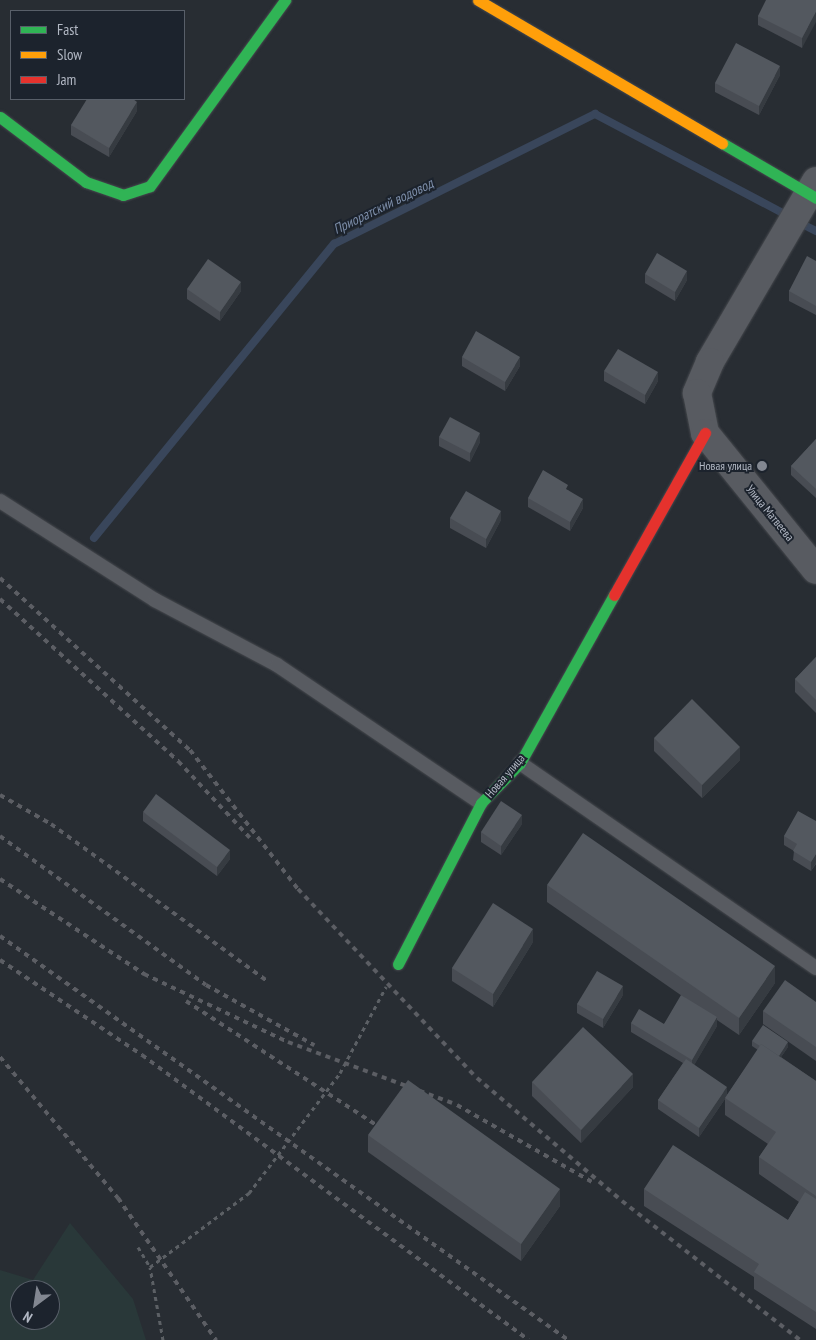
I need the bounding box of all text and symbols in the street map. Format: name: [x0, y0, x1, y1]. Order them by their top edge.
legend: [10, 10, 185, 100]
text: Fast: [57, 20, 78, 39]
text: Slow: [57, 45, 82, 64]
text: Jam: [57, 70, 76, 89]
water label: Приоратский водовод: [330, 175, 436, 237]
place label: Новая улица: [699, 459, 752, 473]
marker: Новая улица: [756, 460, 768, 472]
street label: Улица Матвеева: [743, 482, 797, 544]
street label: Новая улица: [482, 751, 528, 801]
north arrow: [10, 1280, 60, 1330]
text: N: [20, 1307, 36, 1327]

